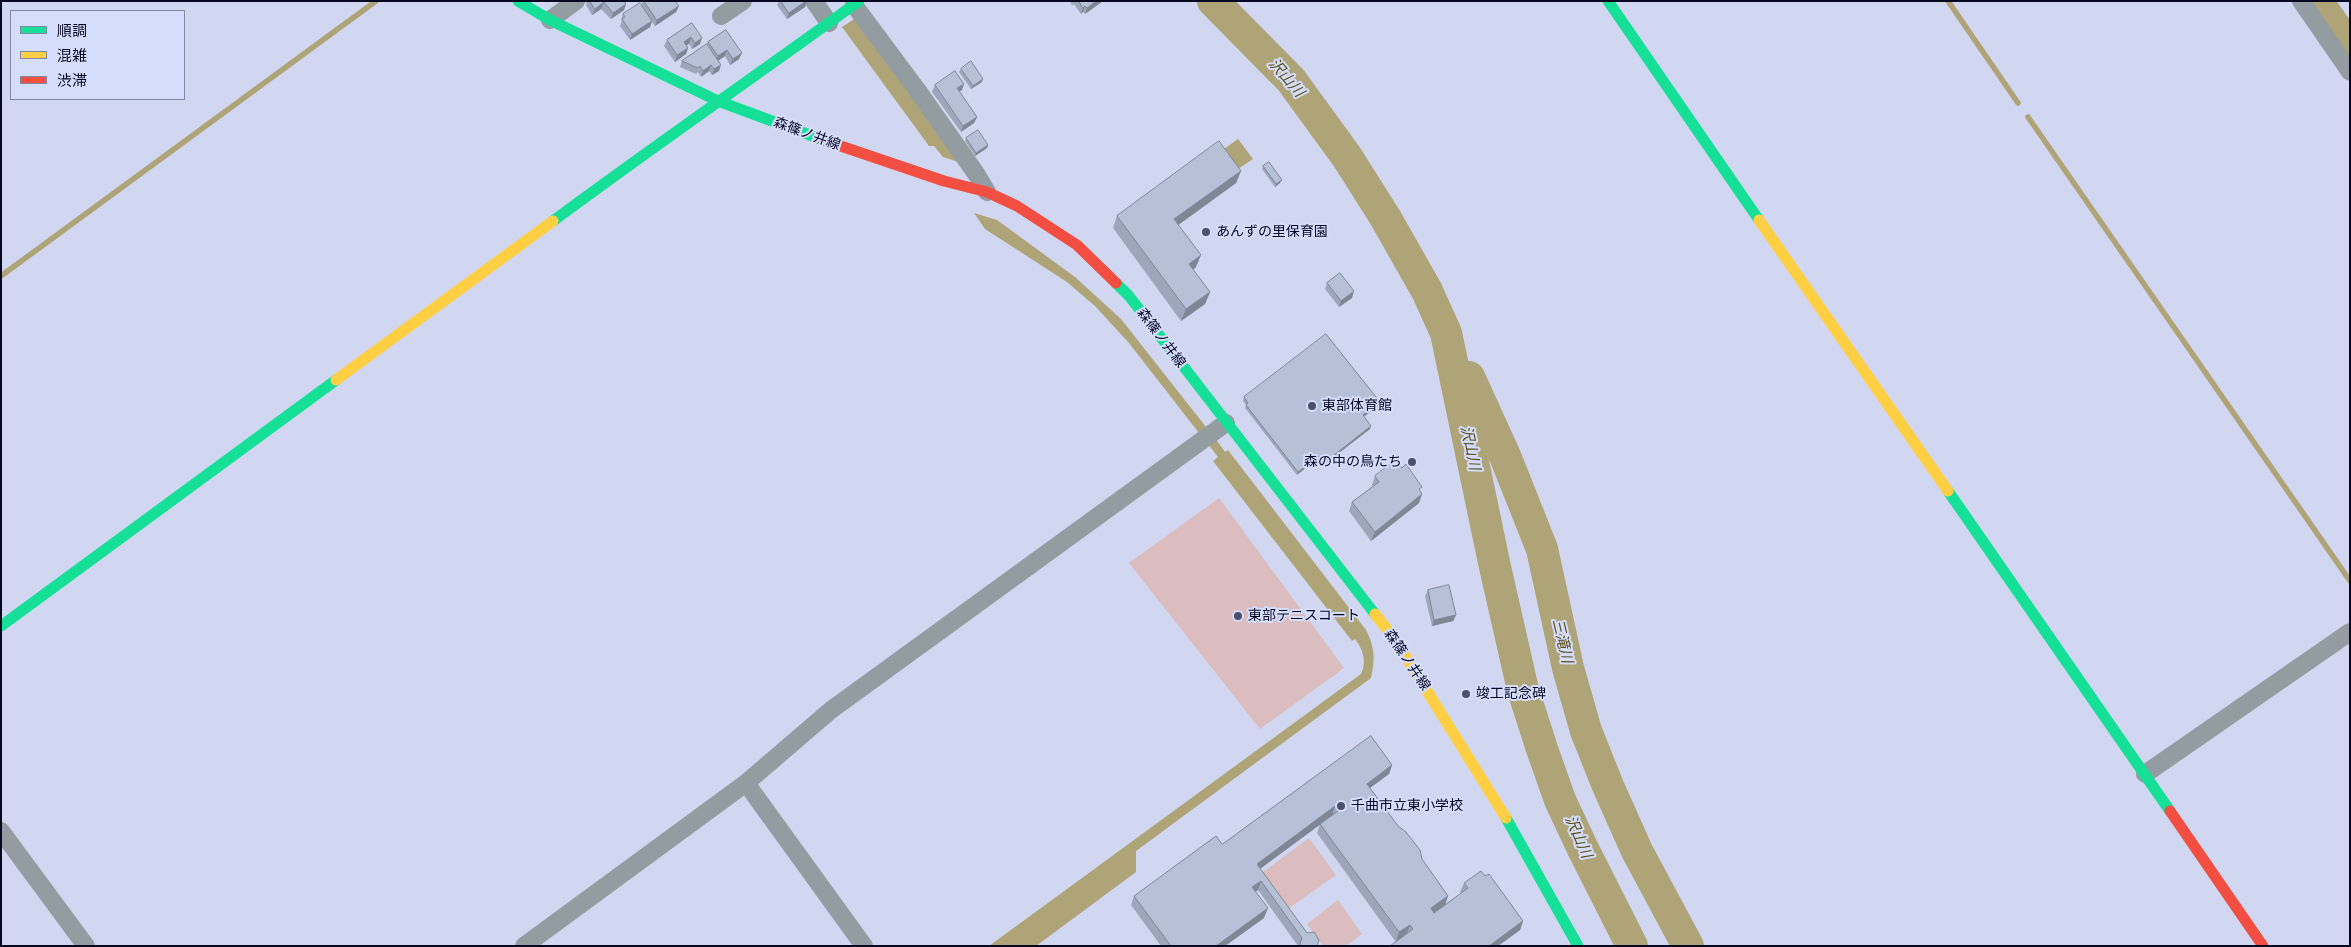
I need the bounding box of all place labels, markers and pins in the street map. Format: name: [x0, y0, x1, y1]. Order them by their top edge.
place label: あんずの里保育園: [1216, 224, 1328, 240]
marker: あんずの里保育園: [1200, 226, 1212, 238]
place label: 東部体育館: [1322, 398, 1392, 414]
marker: 東部体育館: [1306, 400, 1318, 412]
place label: 森の中の鳥たち: [1304, 454, 1402, 470]
marker: 森の中の鳥たち: [1406, 456, 1418, 468]
place label: 東部テニスコート: [1248, 608, 1360, 624]
marker: 東部テニスコート: [1232, 610, 1244, 622]
place label: 竣工記念碑: [1476, 686, 1546, 702]
marker: 竣工記念碑: [1460, 688, 1472, 700]
place label: 千曲市立東小学校: [1351, 798, 1463, 814]
marker: 千曲市立東小学校: [1335, 800, 1347, 812]

